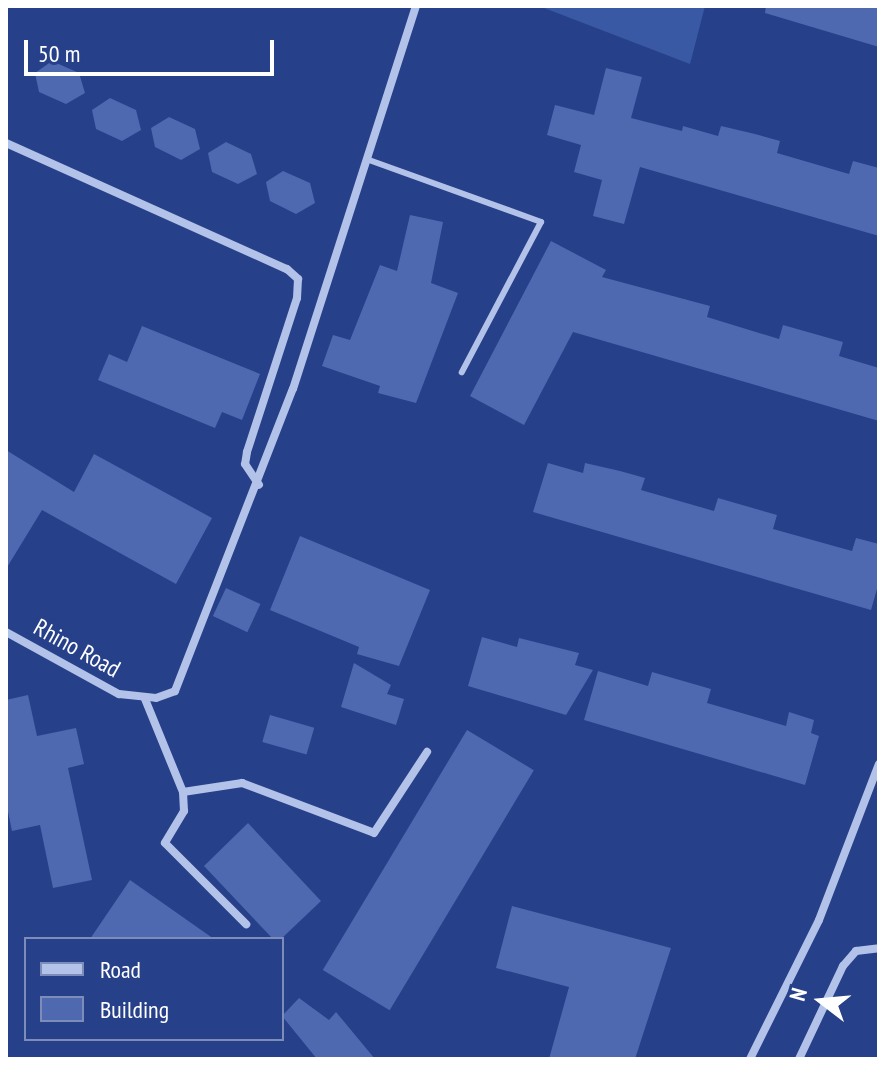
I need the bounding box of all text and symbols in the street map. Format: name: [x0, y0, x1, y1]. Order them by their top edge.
scale bar: [28, 24, 278, 74]
text: 50 m: [38, 38, 80, 69]
street label: Rhino Road: [29, 613, 125, 683]
legend: [24, 937, 284, 1041]
text: Road: [100, 954, 141, 985]
north arrow: [781, 961, 861, 1041]
text: N: [783, 985, 813, 1004]
text: Building: [100, 994, 169, 1025]

